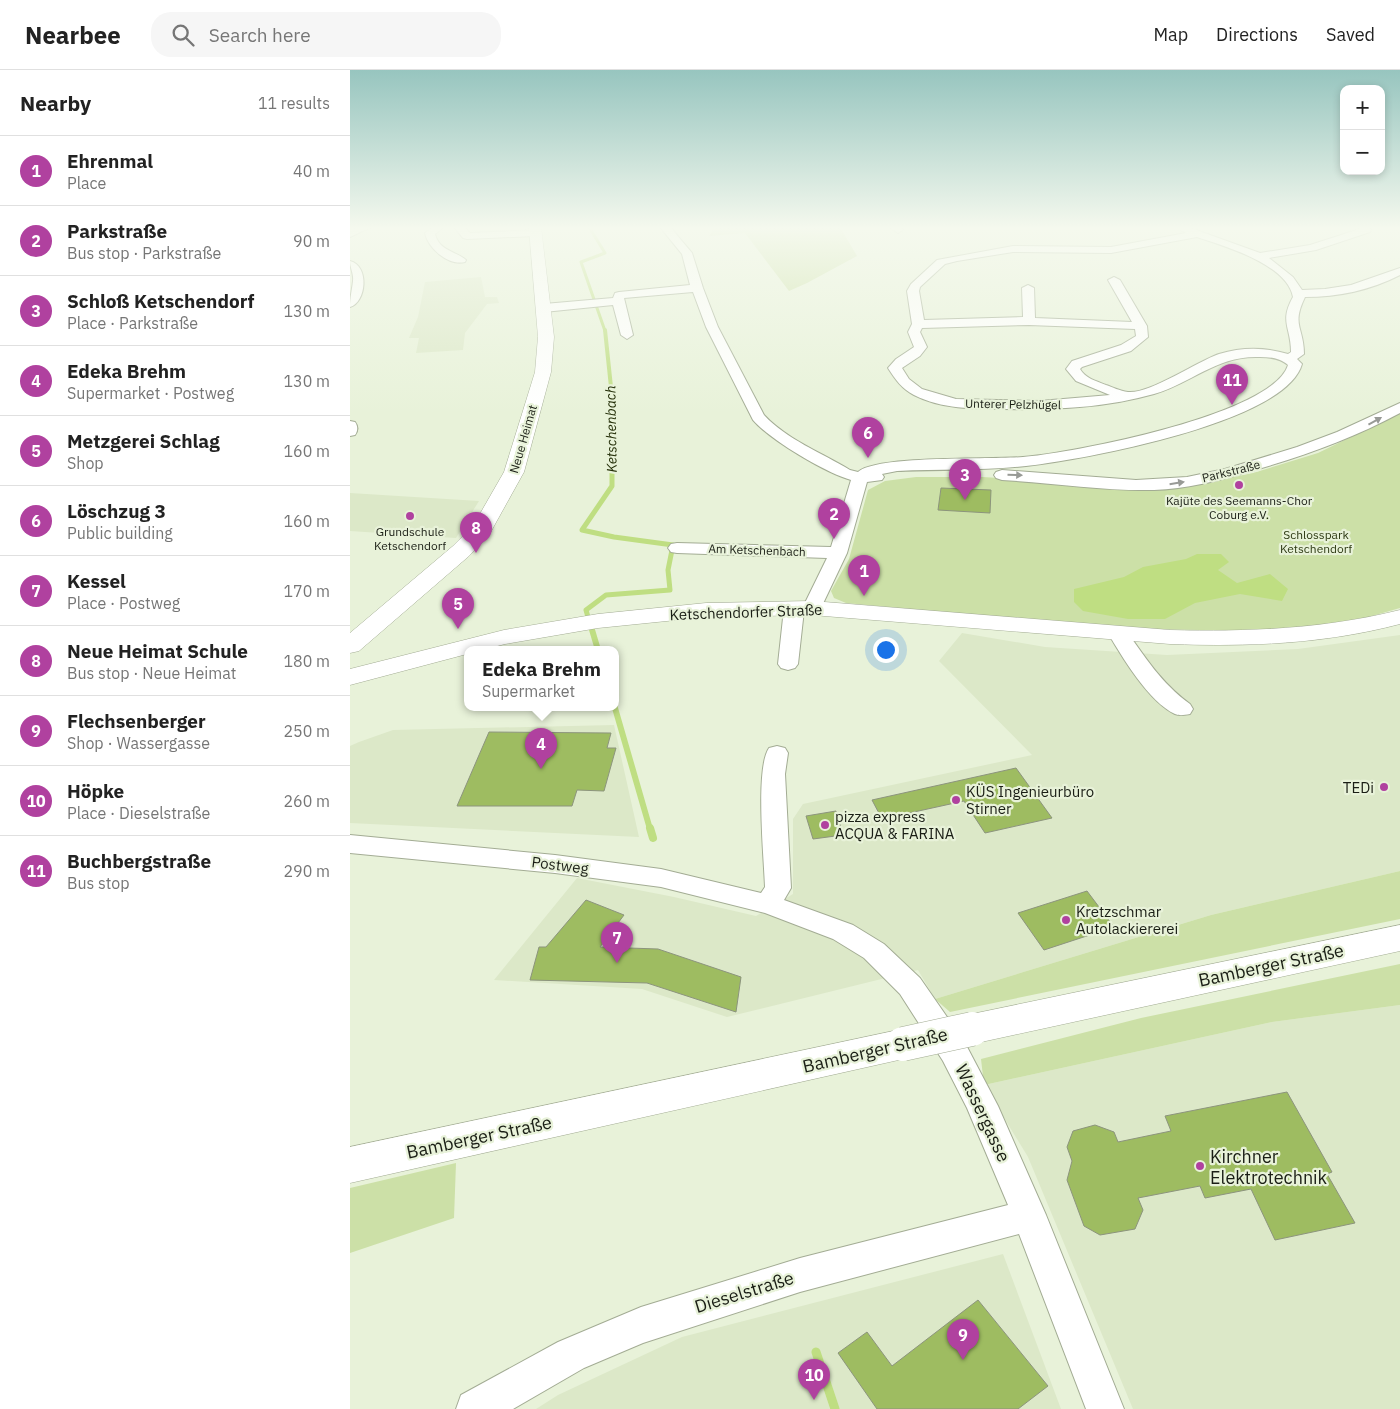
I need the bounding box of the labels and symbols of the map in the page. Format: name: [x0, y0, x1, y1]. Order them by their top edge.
pin: 11: [1216, 364, 1248, 405]
water label: Ketschenbach: [601, 385, 621, 473]
street label: Unterer Pelzhügel: [965, 396, 1061, 412]
street label: Neue Heimat: [506, 403, 540, 475]
pin: 6: [852, 417, 884, 458]
one-way arrow: [1368, 417, 1383, 425]
street label: Parkstraße: [1200, 456, 1262, 485]
pin: 3: [949, 459, 981, 500]
one-way arrow: [1007, 472, 1023, 480]
one-way arrow: [1169, 478, 1185, 486]
marker: Kajüte des Seemanns-Chor Coburg e.V.: [1233, 479, 1245, 491]
place label: Kajüte des Seemanns-Chor Coburg e.V.: [1166, 493, 1313, 522]
pin: 2: [818, 498, 850, 539]
marker: Grundschule Ketschendorf: [404, 510, 416, 522]
pin: 8: [460, 512, 492, 553]
place label: Grundschule Ketschendorf: [374, 524, 446, 553]
park label: Schlosspark Ketschendorf: [1280, 527, 1352, 556]
street label: Am Ketschenbach: [708, 541, 806, 559]
pin: 1: [848, 555, 880, 596]
pin: 5: [442, 588, 474, 629]
street label: Ketschendorfer Straße: [669, 600, 823, 624]
your location: [873, 637, 899, 663]
pin: 4: [525, 728, 557, 769]
place label: TEDi: [1343, 778, 1374, 797]
marker: TEDi: [1378, 781, 1390, 793]
place label: KÜS Ingenieurbüro Stirner: [966, 782, 1094, 818]
marker: KÜS Ingenieurbüro Stirner: [950, 794, 962, 806]
place label: pizza express ACQUA & FARINA: [835, 807, 955, 843]
marker: pizza express ACQUA & FARINA: [819, 819, 831, 831]
street label: Postweg: [530, 852, 590, 878]
place label: Kretzschmar Autolackiererei: [1076, 902, 1178, 938]
marker: Kretzschmar Autolackiererei: [1060, 914, 1072, 926]
pin: 7: [601, 922, 633, 963]
street label: Bamberger Straße: [1196, 938, 1346, 992]
street label: Bamberger Straße: [800, 1022, 950, 1078]
street label: Wassergasse: [950, 1060, 1016, 1166]
street label: Bamberger Straße: [404, 1110, 554, 1164]
place label: Kirchner Elektrotechnik: [1210, 1145, 1328, 1189]
marker: Kirchner Elektrotechnik: [1194, 1160, 1206, 1172]
street label: Dieselstraße: [692, 1266, 796, 1318]
pin: 9: [947, 1319, 979, 1360]
pin: 10: [798, 1359, 830, 1400]

